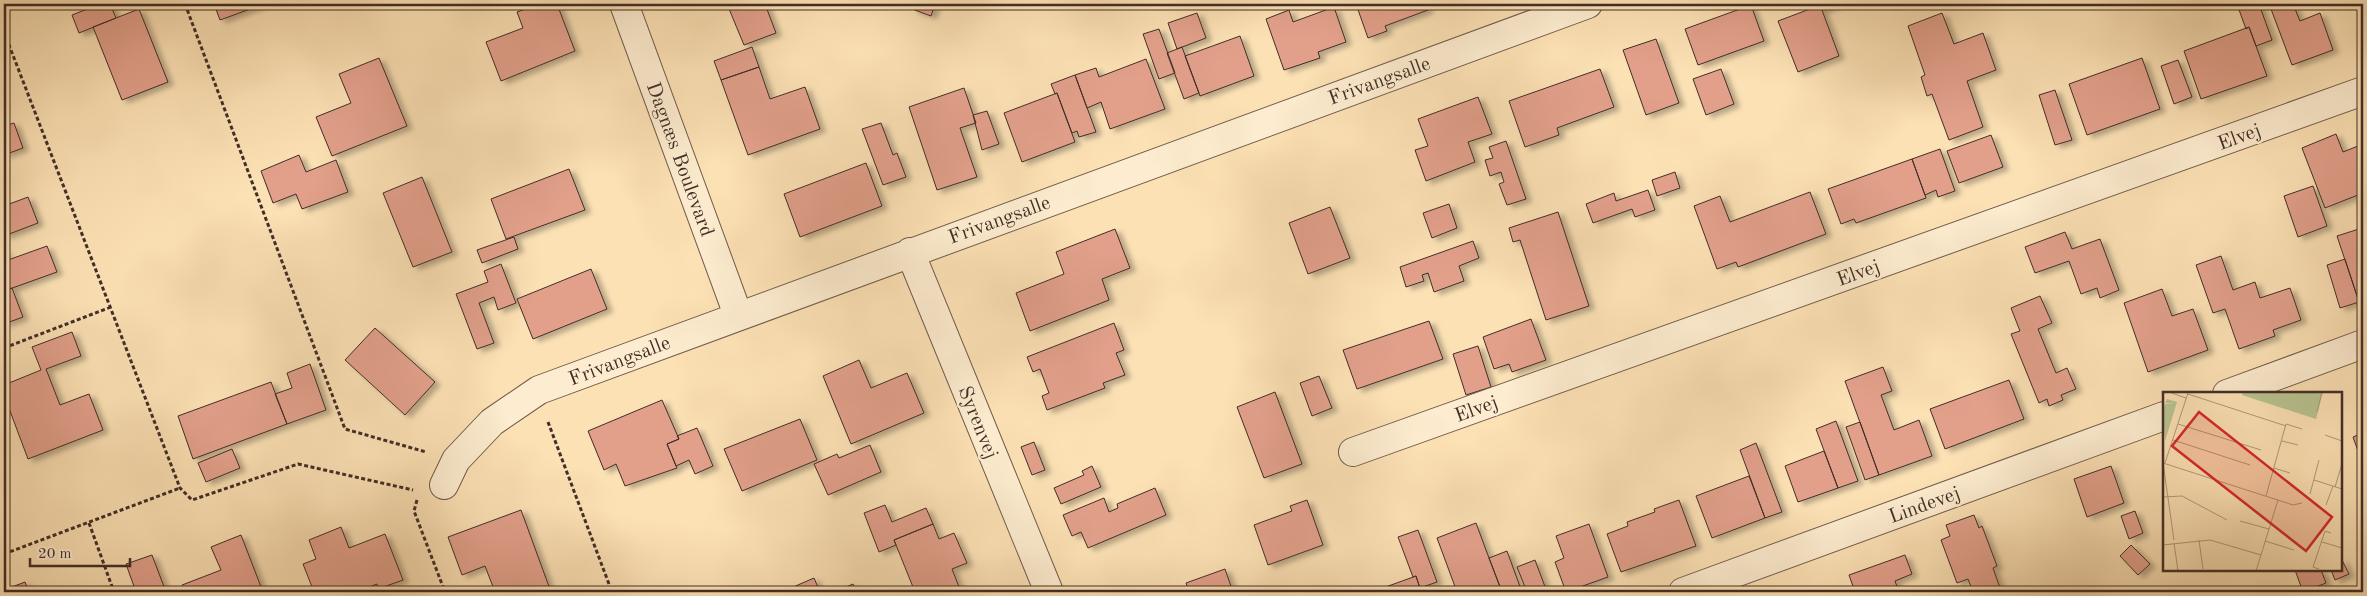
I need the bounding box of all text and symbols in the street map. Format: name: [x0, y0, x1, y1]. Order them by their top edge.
street label: Frivangsalle: [1326, 54, 1433, 110]
street label: Dagnæs Boulevard: [642, 80, 716, 240]
street label: Elvej: [2215, 121, 2264, 155]
street label: Frivangsalle: [946, 193, 1053, 249]
street label: Elvej: [1834, 257, 1883, 291]
street label: Frivangsalle: [566, 333, 673, 390]
street label: Syrenvej: [954, 384, 1001, 462]
inset map: [2163, 392, 2342, 571]
street label: Elvej: [1452, 393, 1501, 427]
street label: Lindevej: [1886, 484, 1963, 528]
scale bar: [30, 536, 130, 568]
text: 20 m: [38, 547, 72, 562]

